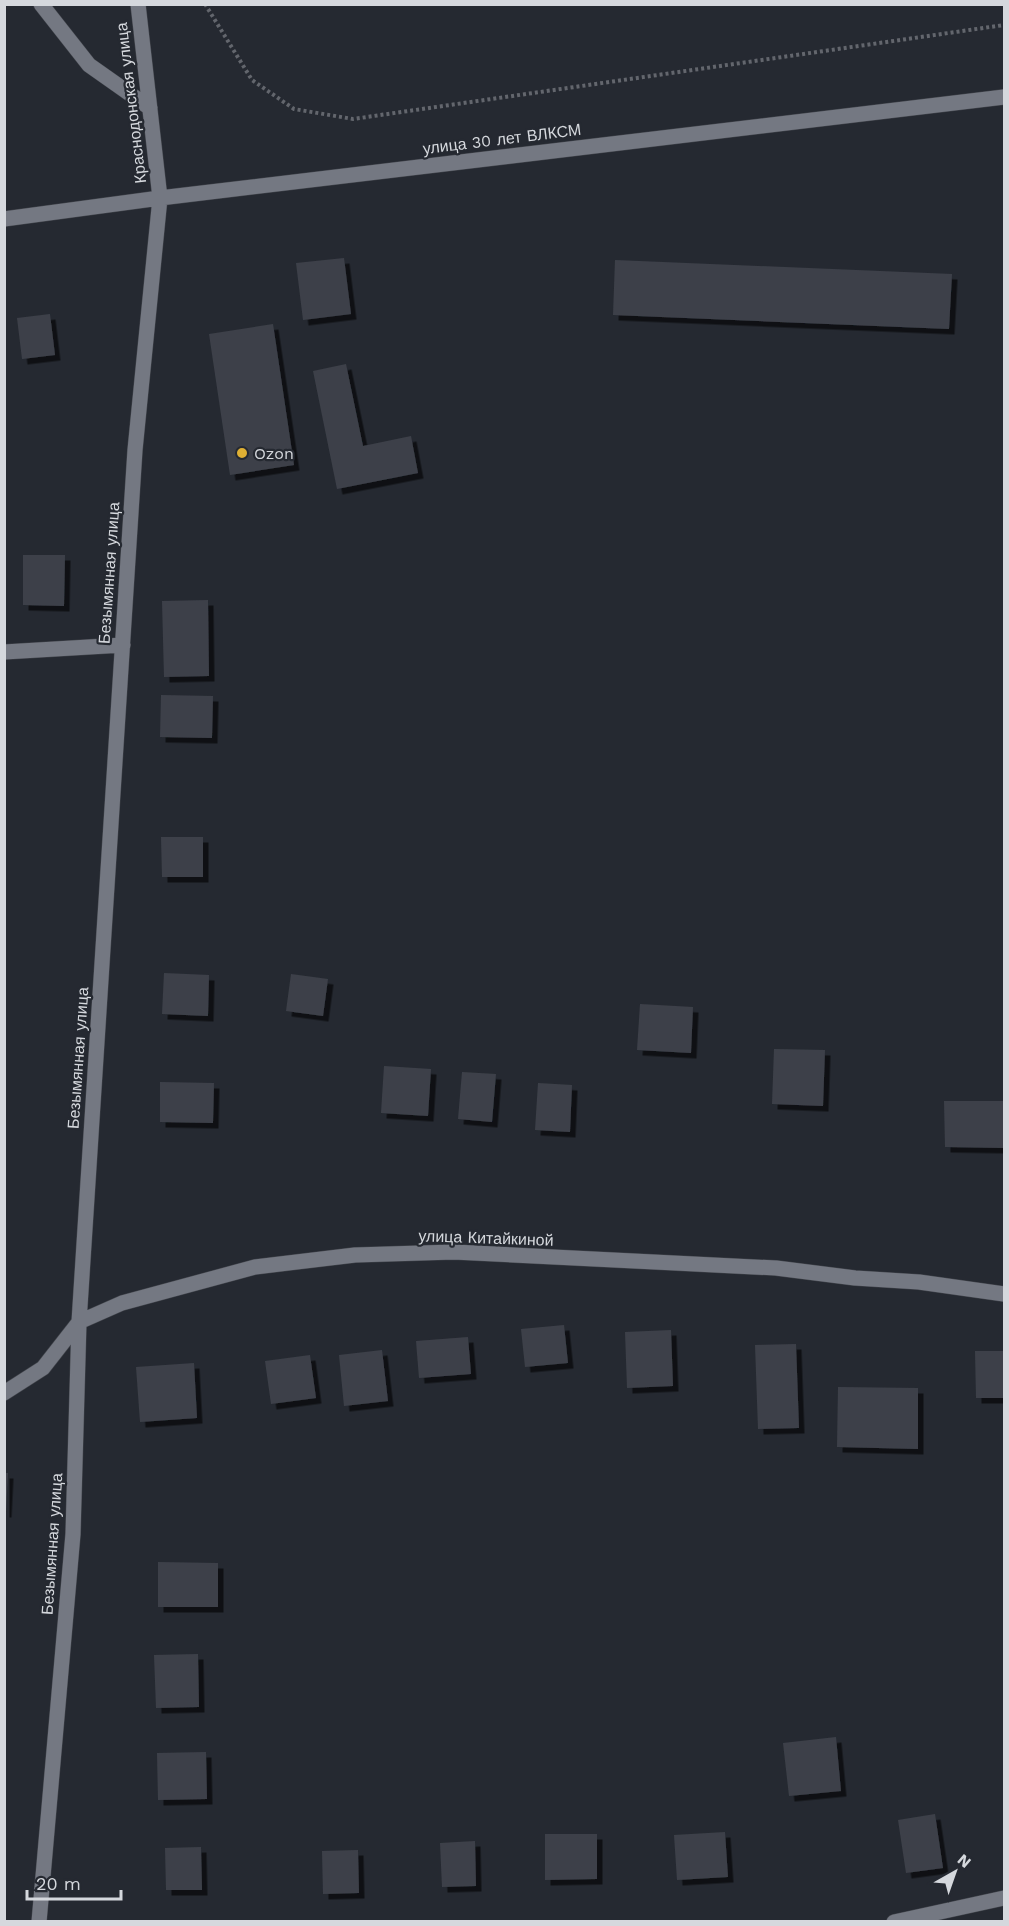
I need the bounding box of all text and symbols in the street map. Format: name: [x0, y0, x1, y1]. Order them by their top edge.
street label: Краснодонская улица: [112, 21, 150, 185]
street label: улица 30 лет ВЛКСМ: [422, 120, 582, 158]
place label: Ozon: [254, 444, 294, 463]
marker: Ozon: [235, 446, 249, 460]
street label: Безымянная улица: [95, 501, 123, 645]
street label: Безымянная улица: [64, 986, 92, 1130]
street label: улица Китайкиной: [418, 1226, 554, 1250]
street label: Безымянная улица: [38, 1472, 66, 1616]
north arrow: [925, 1842, 985, 1902]
text: N: [954, 1850, 975, 1872]
scale bar: [27, 1863, 122, 1901]
text: 20 m: [36, 1873, 81, 1894]

